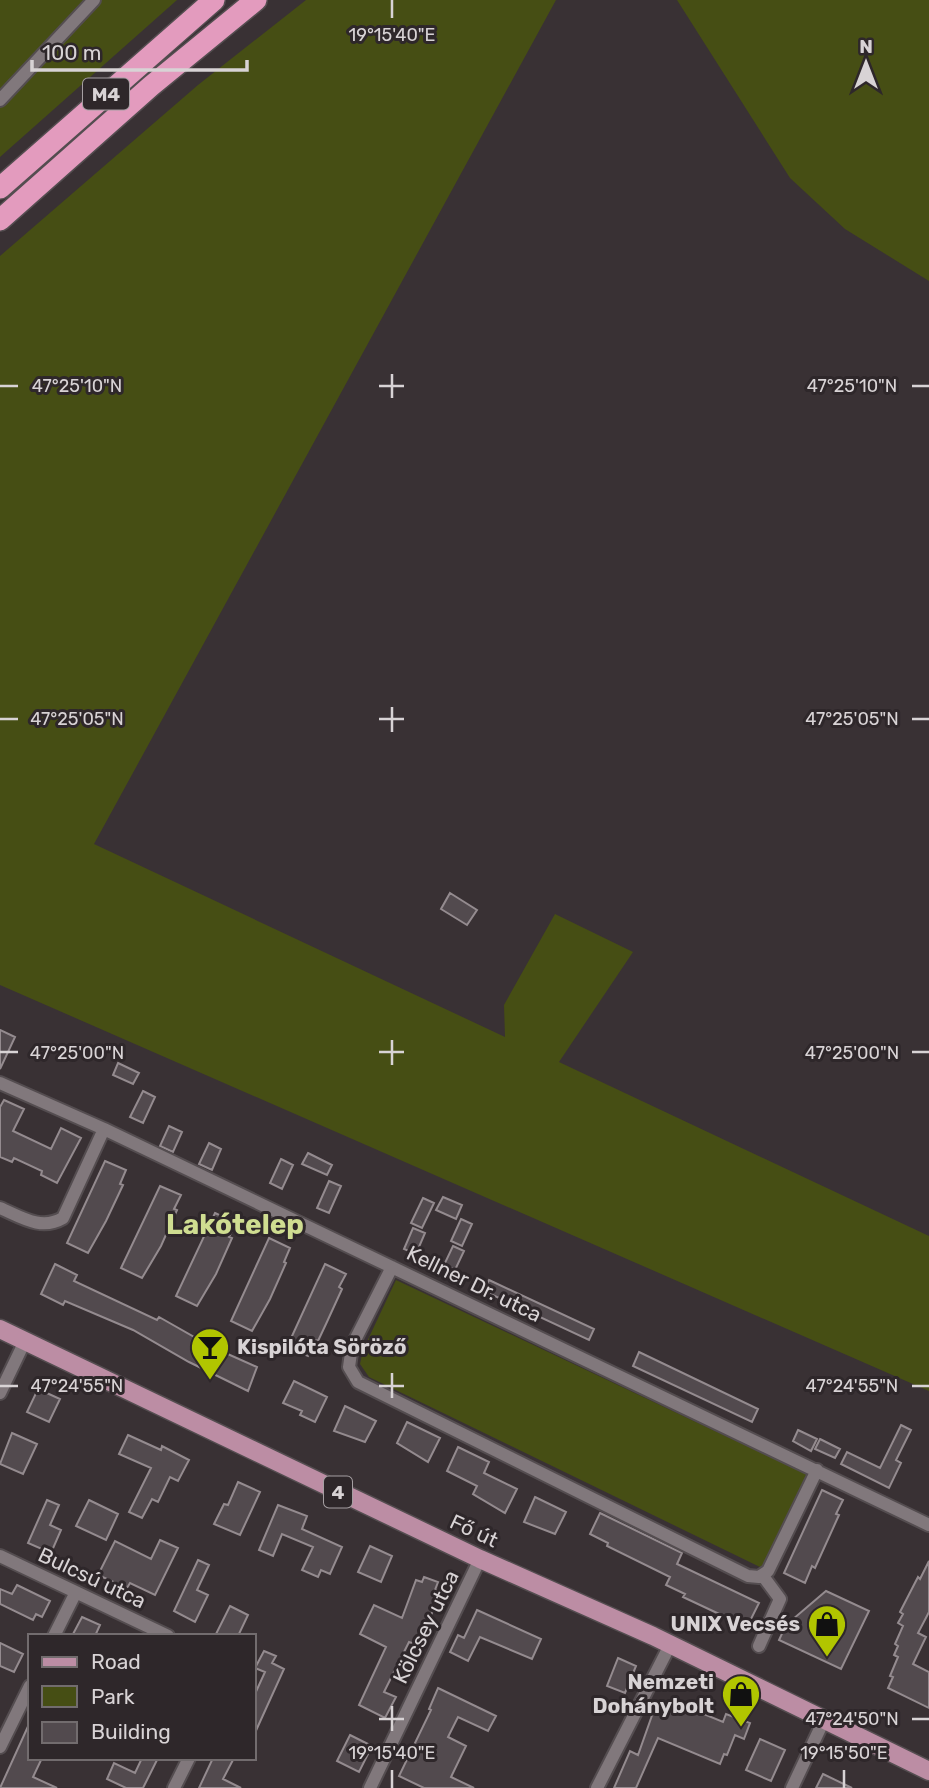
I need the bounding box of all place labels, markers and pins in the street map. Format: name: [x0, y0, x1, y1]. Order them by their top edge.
bar icon: Kispilóta Söröző: [189, 1326, 231, 1381]
place label: Kispilóta Söröző: [237, 1334, 407, 1359]
shop icon: UNIX Vecsés: [806, 1603, 848, 1658]
place label: UNIX Vecsés: [670, 1611, 800, 1636]
place label: Nemzeti Dohánybolt: [593, 1669, 714, 1718]
shop icon: Nemzeti Dohánybolt: [720, 1673, 762, 1728]

